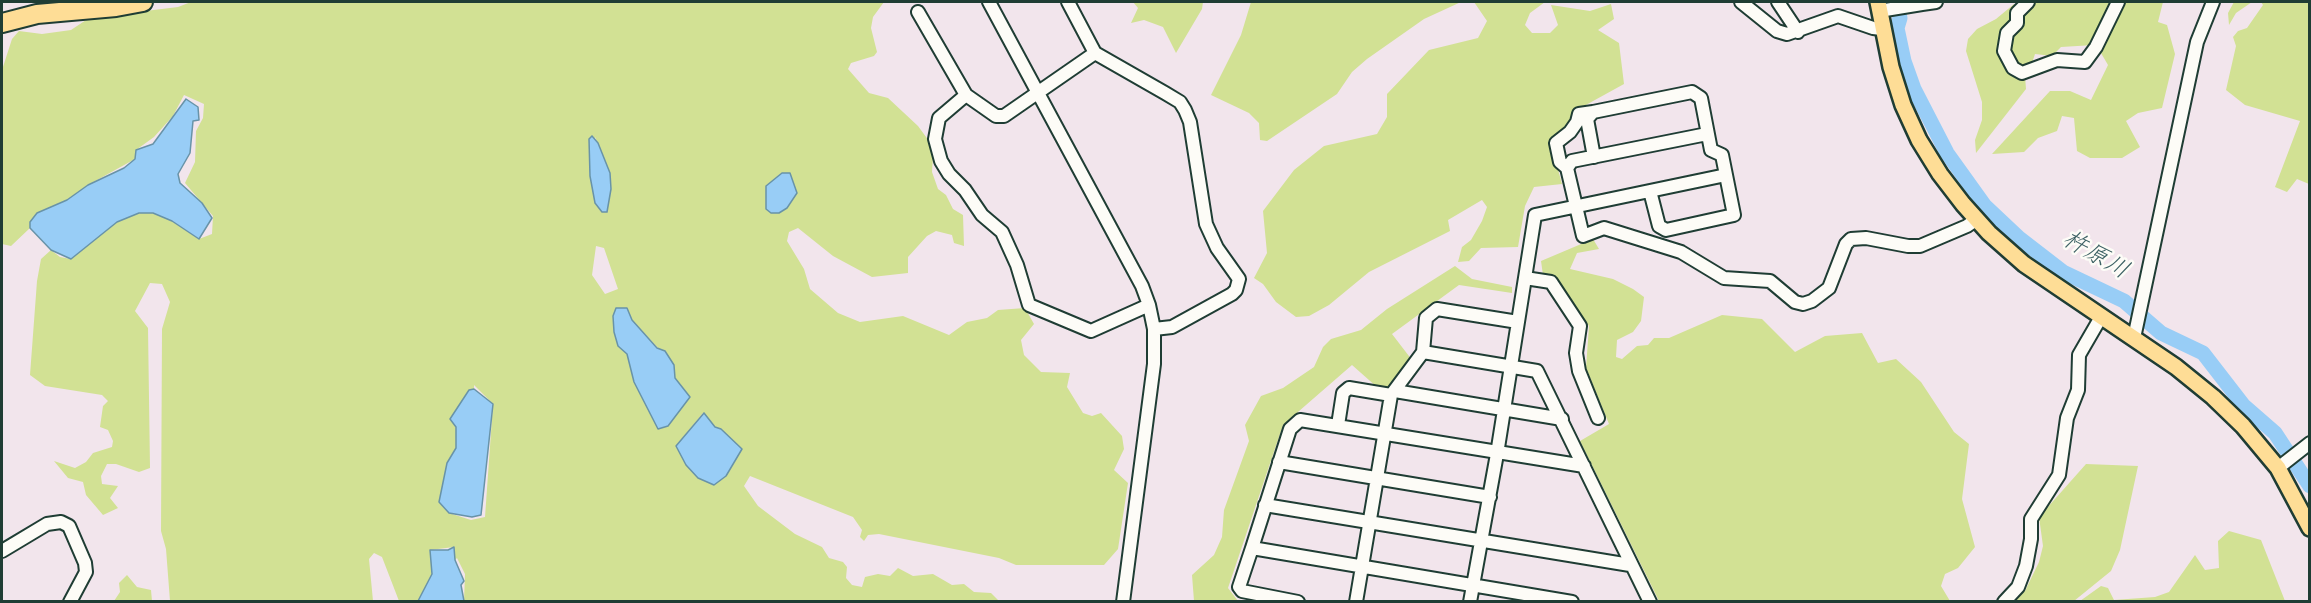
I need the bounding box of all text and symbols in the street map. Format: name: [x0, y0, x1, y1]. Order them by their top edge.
water label: 杵原川: [2056, 228, 2132, 288]

